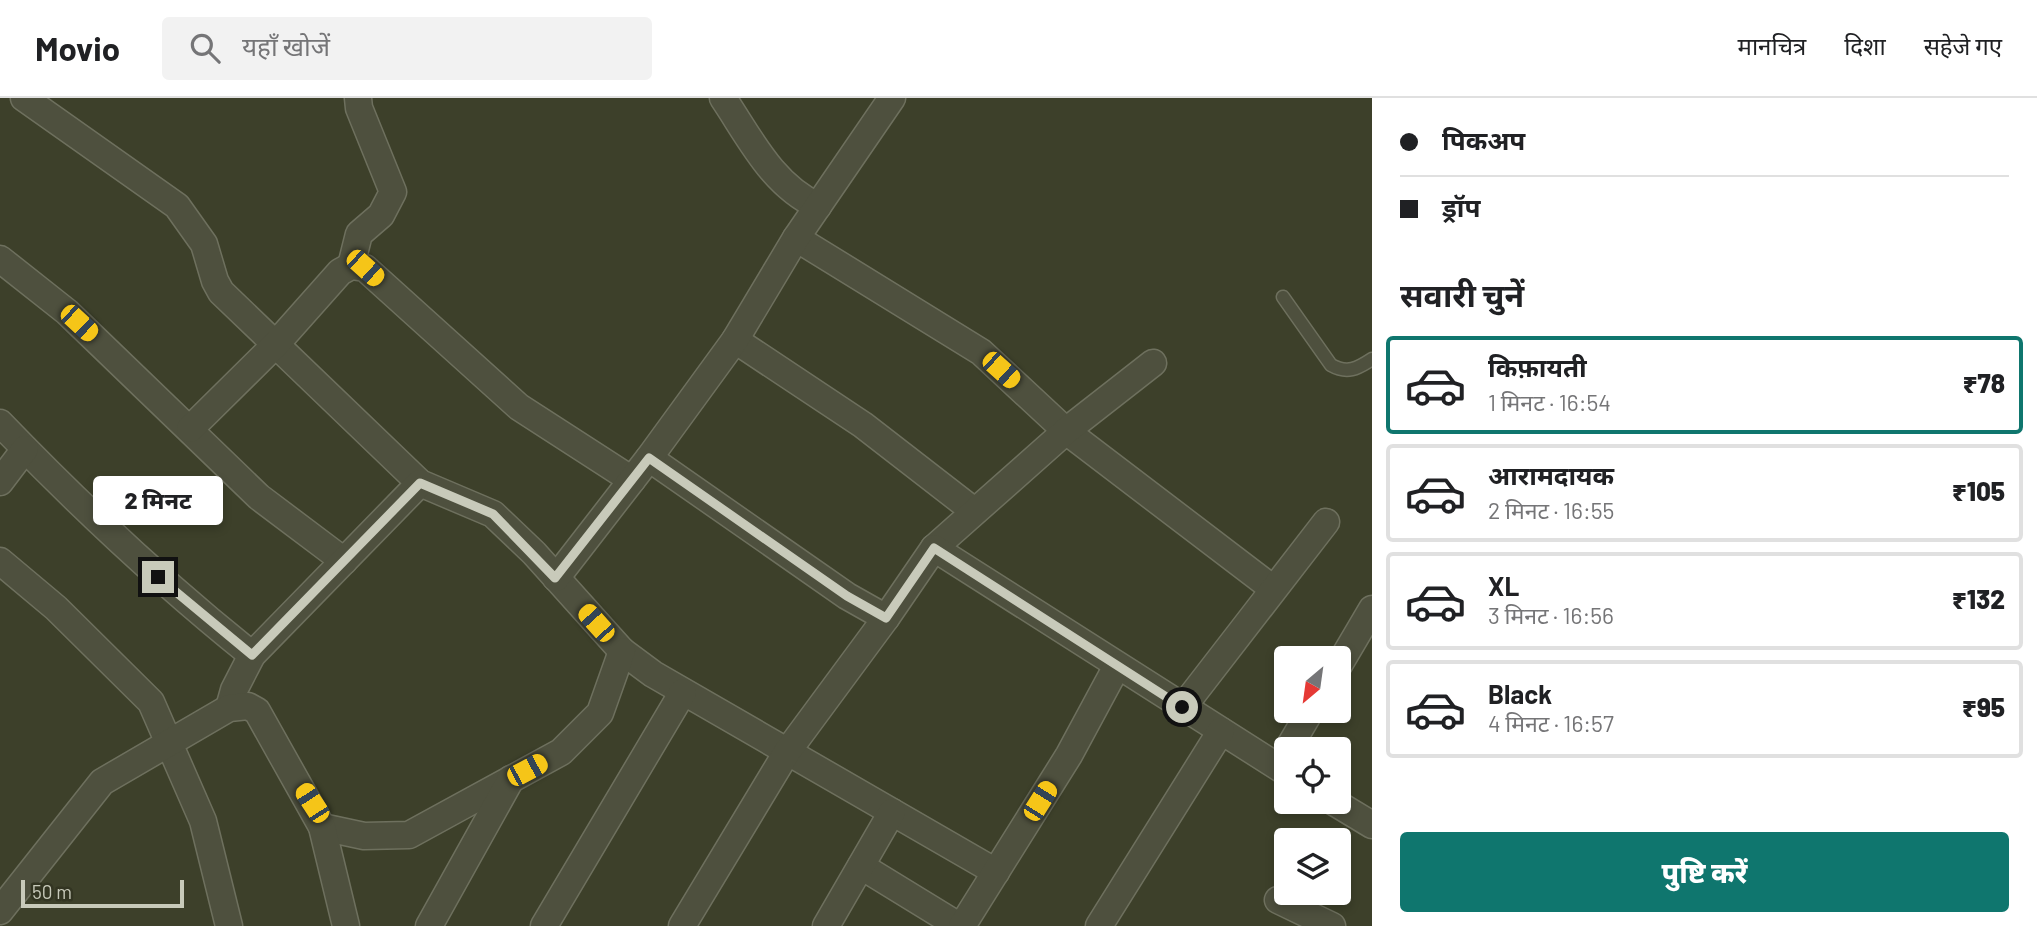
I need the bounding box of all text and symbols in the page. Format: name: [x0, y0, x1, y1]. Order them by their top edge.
search box: [162, 17, 652, 80]
text: Movio: [35, 28, 120, 68]
icon: search: [186, 29, 224, 67]
text: यहाँ खोजें: [242, 30, 330, 61]
text: मानचित्र: [1738, 31, 1806, 60]
text: दिशा: [1844, 31, 1886, 60]
text: सहेजे गए: [1924, 31, 2002, 60]
text: पिकअप: [1442, 124, 1525, 155]
text: ड्रॉप: [1442, 191, 1480, 222]
car: [343, 246, 388, 290]
text: सवारी चुनें: [1400, 275, 1524, 313]
car: [57, 301, 102, 345]
car: [979, 348, 1024, 392]
text: किफ़ायती: [1488, 351, 1587, 382]
icon: car: [1404, 354, 1467, 417]
text: ₹78: [1963, 367, 2005, 398]
text: 1 मिनट · 16:54: [1488, 388, 1611, 416]
text: आरामदायक: [1488, 459, 1614, 490]
icon: car: [1404, 462, 1467, 525]
text: ₹105: [1952, 475, 2005, 506]
callout: 2 मिनट: [93, 476, 223, 524]
text: 2 मिनट: [124, 486, 192, 514]
text: 2 मिनट · 16:55: [1488, 496, 1614, 524]
route end: [142, 561, 174, 593]
icon: car: [1404, 570, 1467, 633]
text: XL: [1488, 570, 1519, 601]
text: ₹132: [1952, 583, 2005, 614]
car: [575, 600, 618, 646]
text: 3 मिनट · 16:56: [1488, 601, 1614, 629]
north arrow: [1274, 646, 1351, 723]
map controls: [1274, 646, 1351, 905]
icon: car: [1404, 678, 1467, 741]
text: Black: [1488, 678, 1552, 709]
route start: [1166, 691, 1198, 723]
text: ₹95: [1962, 691, 2005, 722]
text: 4 मिनट · 16:57: [1488, 709, 1614, 737]
button: locate: [1274, 737, 1351, 814]
car: [504, 751, 551, 789]
car: [1020, 778, 1061, 824]
car: [292, 780, 333, 826]
button: layers: [1274, 828, 1351, 905]
button: पुष्टि करें: [1400, 832, 2009, 912]
scale bar: [21, 877, 184, 909]
text: 50 m: [32, 880, 72, 903]

